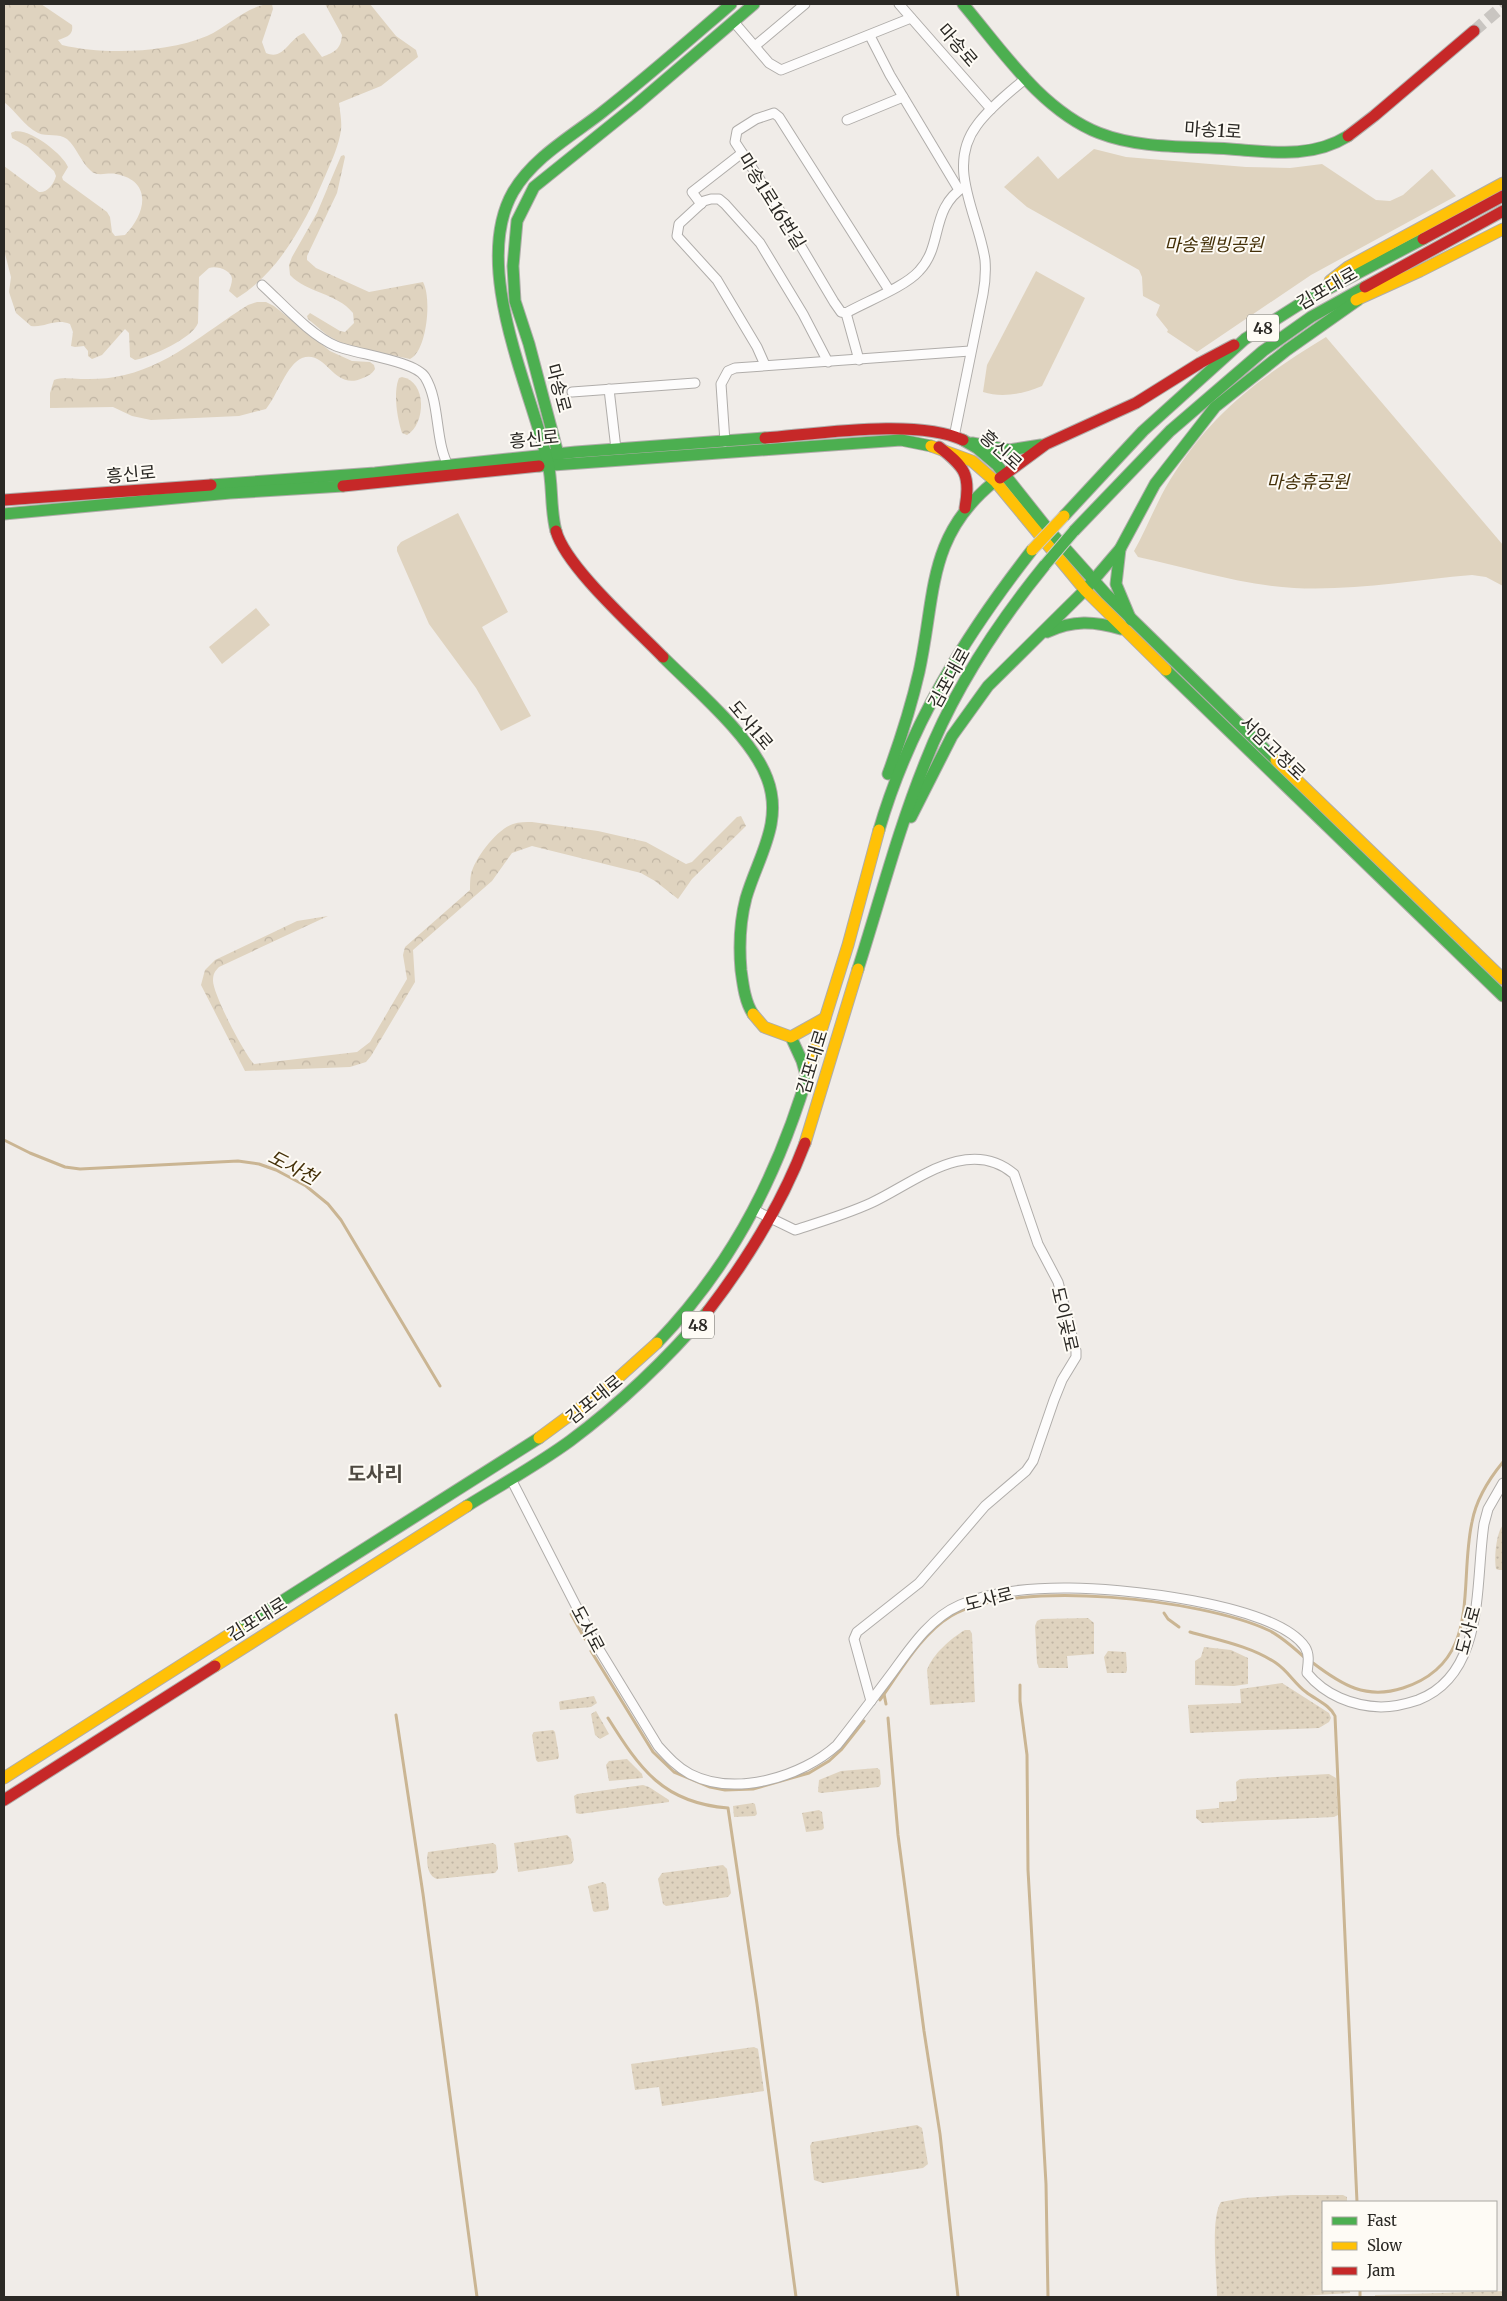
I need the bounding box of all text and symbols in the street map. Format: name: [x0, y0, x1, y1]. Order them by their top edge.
street label: 마송로: [933, 19, 983, 71]
street label: 마송1로: [1183, 117, 1243, 143]
street label: 마송1로16번길: [733, 149, 811, 253]
park label: 마송웰빙공원: [1164, 233, 1265, 256]
street label: 김포대로: [1293, 261, 1361, 315]
road number: 48: [1247, 314, 1279, 342]
street label: 마송로: [541, 361, 577, 415]
street label: 흥신로: [508, 425, 560, 453]
street label: 흥신로: [975, 425, 1027, 475]
street label: 흥신로: [105, 460, 157, 488]
park label: 마송휴공원: [1267, 470, 1351, 493]
street label: 김포대로: [923, 643, 975, 713]
street label: 도사1로: [724, 695, 778, 755]
street label: 서암고정로: [1235, 711, 1311, 785]
street label: 김포대로: [791, 1027, 833, 1097]
water label: 도사천: [264, 1144, 323, 1190]
street label: 도이곶로: [1046, 1284, 1084, 1354]
road number: 48: [682, 1312, 714, 1338]
street label: 김포대로: [561, 1369, 627, 1429]
district label: 도사리: [347, 1461, 403, 1486]
street label: 도사로: [962, 1582, 1016, 1616]
street label: 김포대로: [223, 1592, 291, 1646]
street label: 도사로: [566, 1602, 610, 1656]
street label: 도사로: [1450, 1603, 1486, 1657]
legend: [1322, 2201, 1497, 2291]
text: Fast: [1367, 2211, 1397, 2230]
text: Slow: [1367, 2236, 1402, 2255]
text: Jam: [1366, 2261, 1395, 2280]

